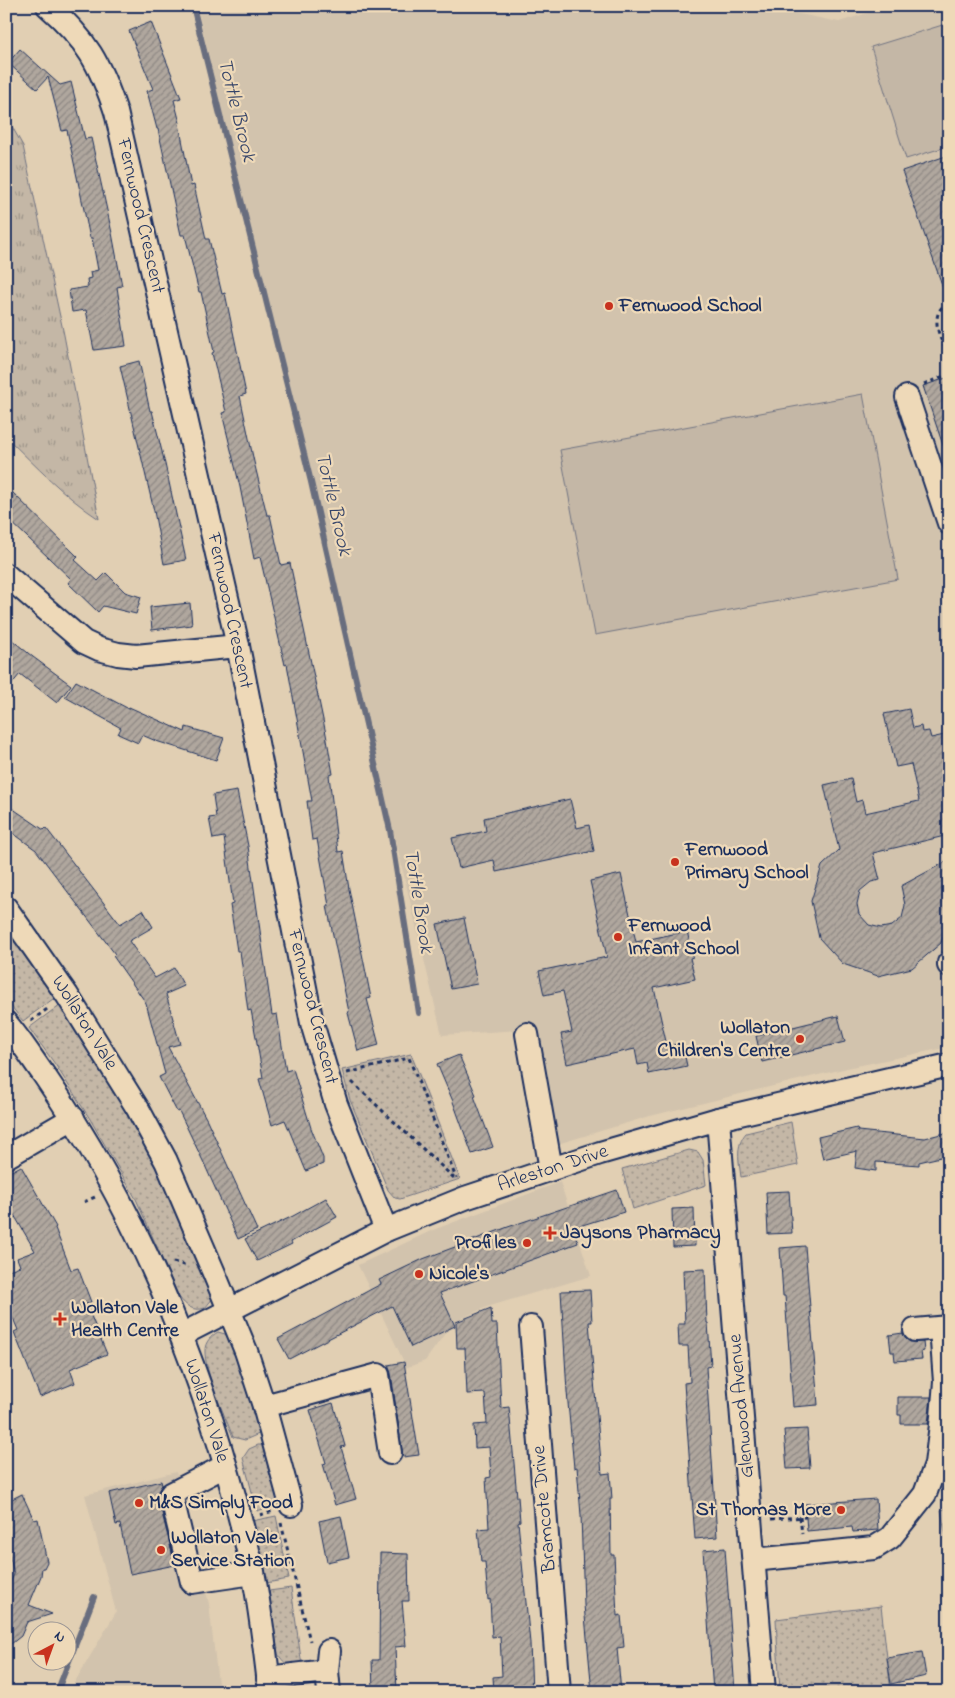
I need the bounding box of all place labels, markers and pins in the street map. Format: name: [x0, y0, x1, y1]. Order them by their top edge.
place label: Fernwood School: [618, 292, 762, 321]
marker: Fernwood School: [603, 300, 615, 312]
place label: Fernwood Primary School: [684, 836, 809, 889]
marker: Fernwood Primary School: [669, 856, 681, 868]
place label: Fernwood Infant School: [627, 912, 739, 964]
marker: Fernwood Infant School: [612, 931, 624, 943]
place label: Wollaton Children's Centre: [657, 1014, 791, 1066]
marker: Wollaton Children's Centre: [794, 1033, 806, 1045]
place label: Jaysons Pharmacy: [560, 1219, 721, 1249]
marker: Jaysons Pharmacy: [544, 1227, 556, 1239]
place label: Profiles: [455, 1229, 517, 1258]
marker: Profiles: [521, 1237, 533, 1249]
place label: Nicole's: [429, 1260, 489, 1289]
marker: Nicole's: [413, 1268, 425, 1280]
place label: Wollaton Vale Health Centre: [71, 1294, 180, 1346]
marker: Wollaton Vale Health Centre: [53, 1312, 67, 1326]
place label: M&S Simply Food: [149, 1489, 294, 1519]
place label: St Thomas More: [696, 1496, 832, 1525]
marker: M&S Simply Food: [133, 1497, 145, 1509]
marker: St Thomas More: [835, 1504, 847, 1516]
place label: Wollaton Vale Service Station: [171, 1524, 294, 1576]
marker: Wollaton Vale Service Station: [155, 1544, 167, 1556]

